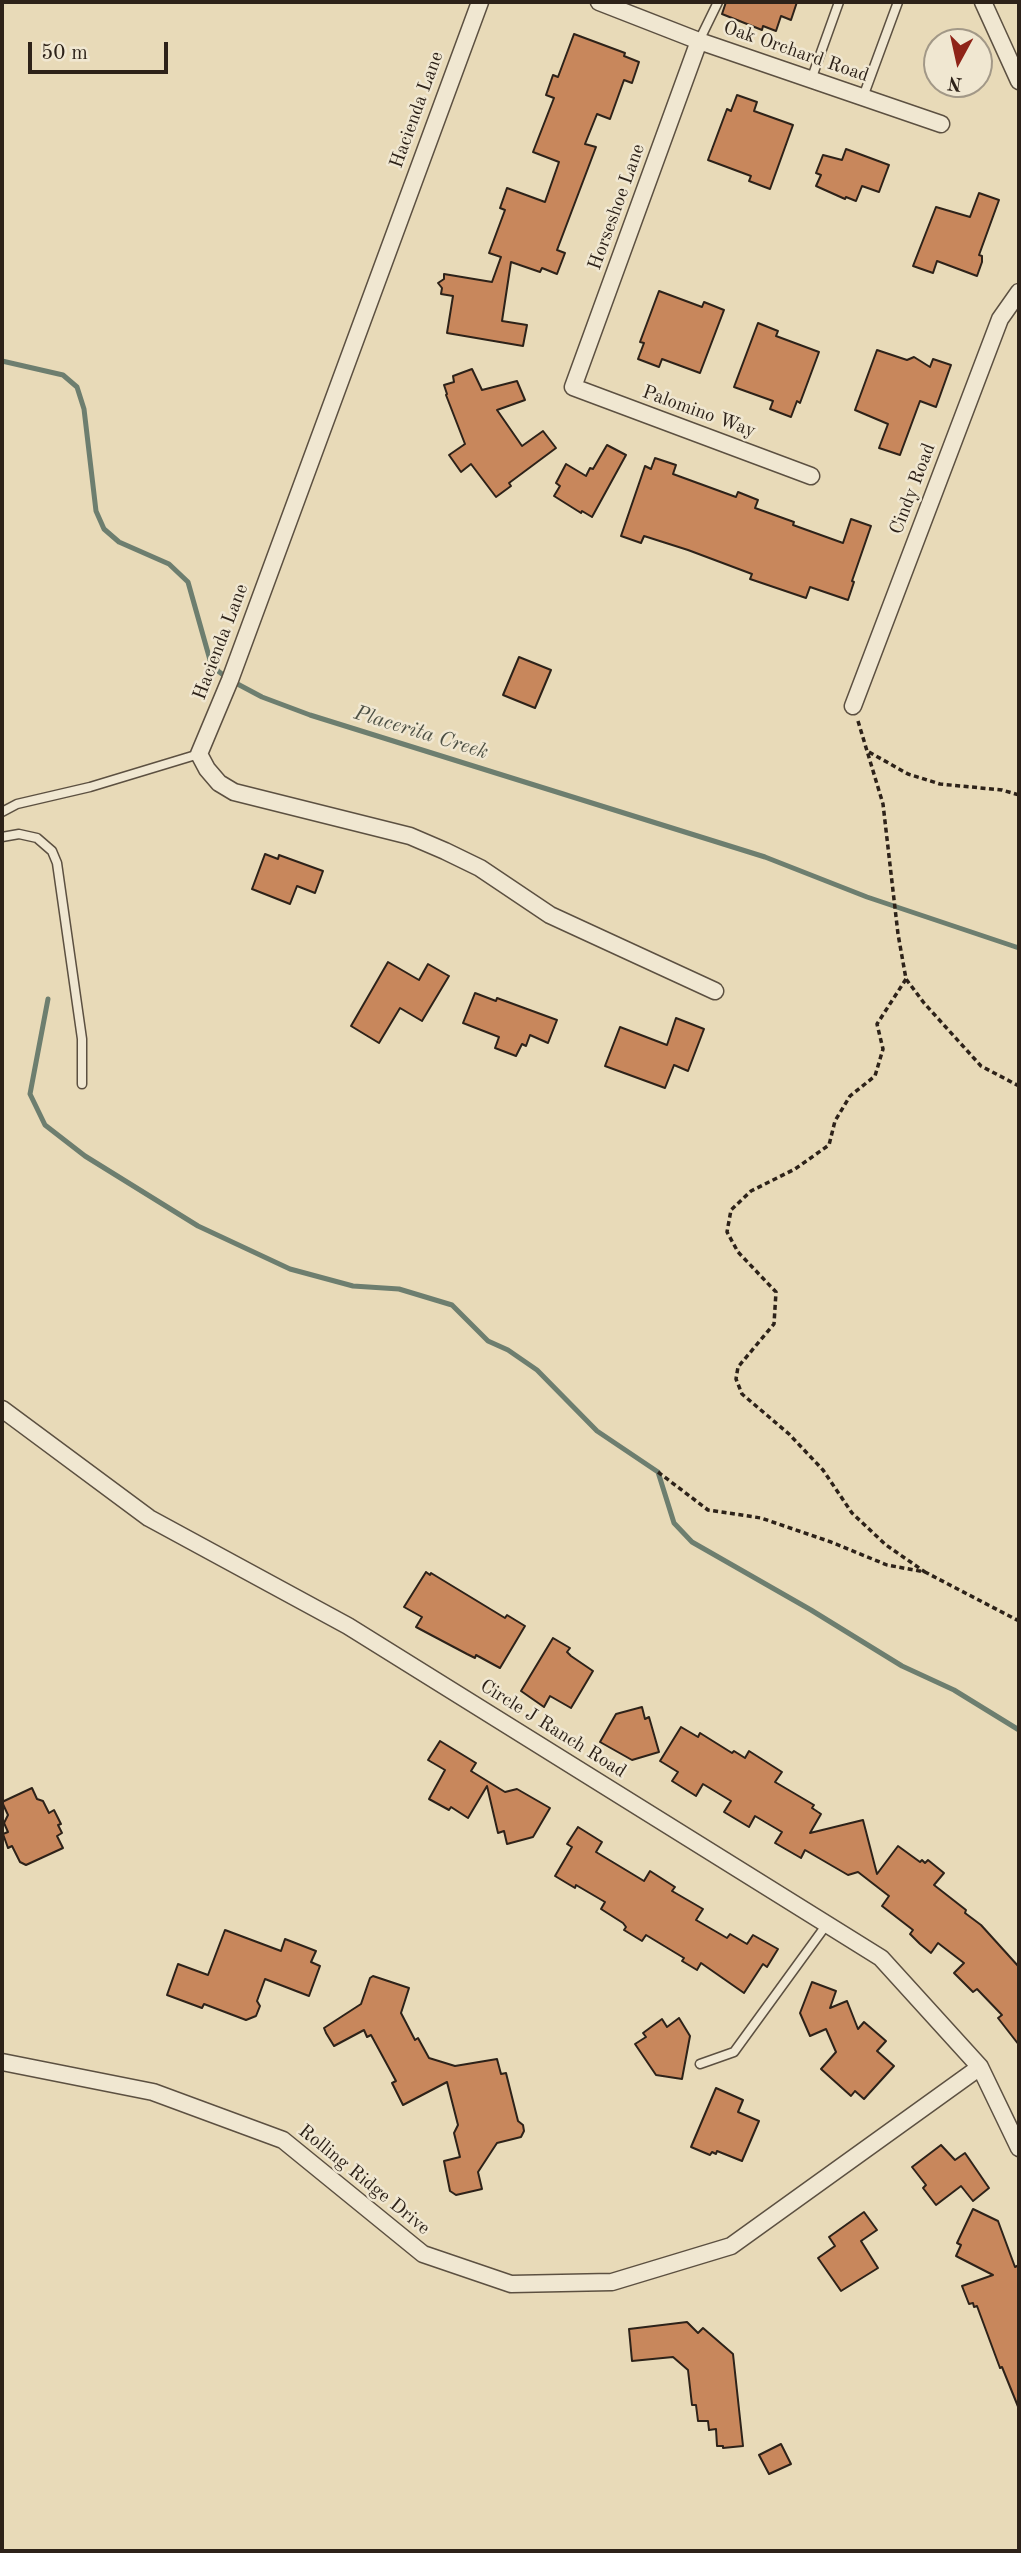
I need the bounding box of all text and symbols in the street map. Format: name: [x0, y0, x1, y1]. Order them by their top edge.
street label: Oak Orchard Road: [720, 16, 872, 88]
scale bar: [32, 28, 172, 72]
north arrow: [923, 28, 993, 98]
text: 50 m: [41, 43, 88, 64]
street label: Hacienda Lane: [385, 49, 449, 171]
text: N: [947, 72, 964, 93]
street label: Horseshoe Lane: [584, 141, 650, 273]
street label: Palomino Way: [639, 381, 759, 443]
street label: Cindy Road: [885, 440, 941, 538]
street label: Hacienda Lane: [188, 581, 254, 703]
water label: Placerita Creek: [351, 701, 491, 765]
street label: Circle J Ranch Road: [476, 1675, 630, 1783]
street label: Rolling Ridge Drive: [294, 2120, 434, 2240]

